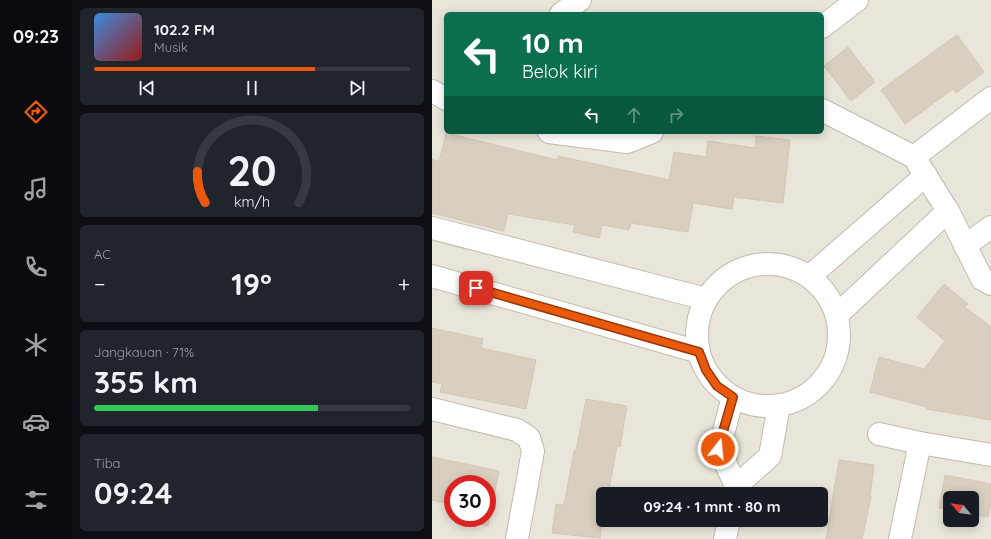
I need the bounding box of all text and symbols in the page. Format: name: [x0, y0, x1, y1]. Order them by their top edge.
text: 102.2 FM: [154, 20, 215, 39]
text: 09:23: [13, 25, 59, 48]
text: 10 m: [522, 25, 584, 60]
icon: left: [456, 28, 508, 80]
text: Musik: [154, 39, 188, 55]
text: Belok kiri: [522, 60, 598, 83]
icon: previous: [136, 77, 158, 99]
icon: pause: [241, 77, 263, 99]
icon: next: [346, 77, 368, 99]
icon: directions: [22, 98, 50, 126]
icon: left: [581, 104, 603, 126]
icon: ahead: [623, 104, 645, 126]
icon: right: [665, 104, 687, 126]
text: 20: [227, 144, 277, 196]
icon: music: [22, 175, 50, 203]
text: km/h: [234, 192, 270, 210]
text: AC: [94, 246, 111, 262]
icon: phone: [22, 253, 50, 281]
text: 19°: [231, 265, 272, 303]
text: −: [94, 270, 105, 298]
text: +: [398, 270, 410, 298]
pin: [459, 271, 493, 305]
icon: arrive: [465, 277, 487, 299]
icon: climate: [22, 331, 50, 359]
text: Jangkauan · 71%: [94, 344, 194, 360]
text: 355 km: [94, 363, 198, 401]
icon: car: [22, 408, 50, 436]
position arrow: [697, 428, 739, 470]
text: Tiba: [94, 455, 120, 471]
text: 09:24: [94, 474, 172, 512]
speed limit sign: 30: [444, 475, 496, 527]
icon: filters: [22, 486, 50, 514]
north arrow: [943, 491, 979, 527]
map controls: [943, 491, 979, 527]
text: 09:24 · 1 mnt · 80 m: [643, 497, 781, 516]

